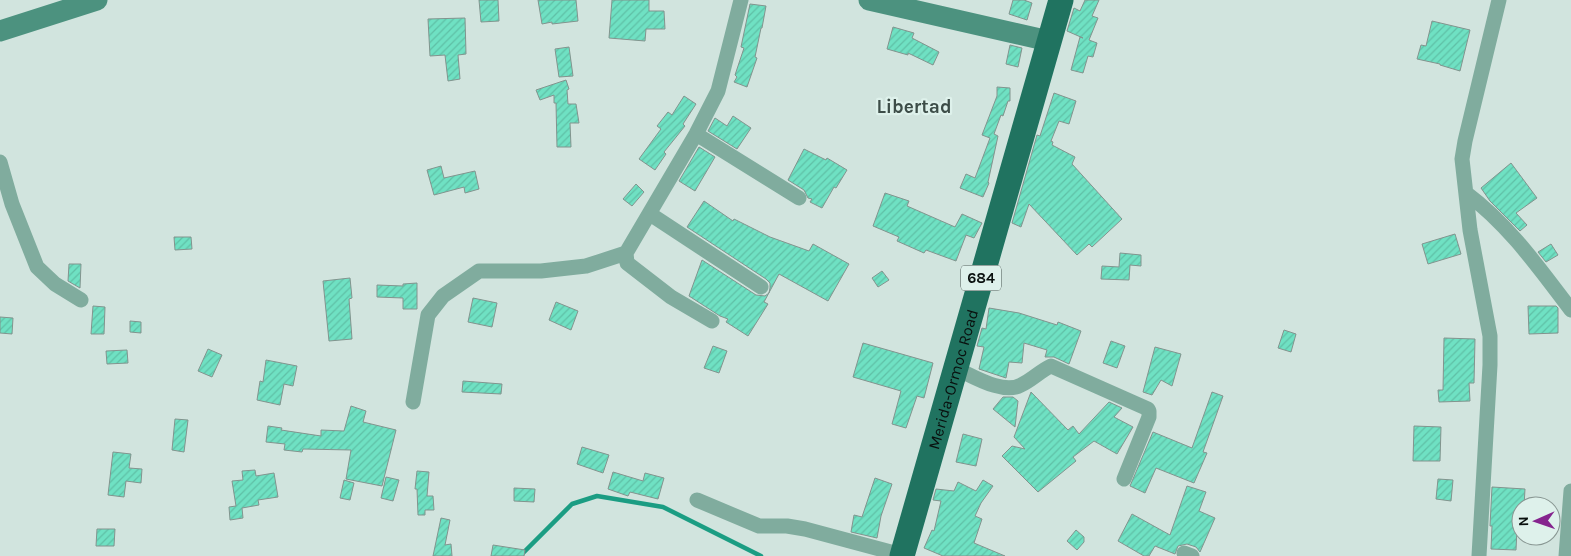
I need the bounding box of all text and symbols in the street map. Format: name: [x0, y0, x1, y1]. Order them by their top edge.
district label: Libertad: [876, 96, 952, 118]
road number: 684: [961, 266, 1001, 290]
street label: Merida-Ormoc Road: [924, 307, 982, 451]
north arrow: [1511, 496, 1561, 546]
text: N: [1515, 516, 1532, 527]

